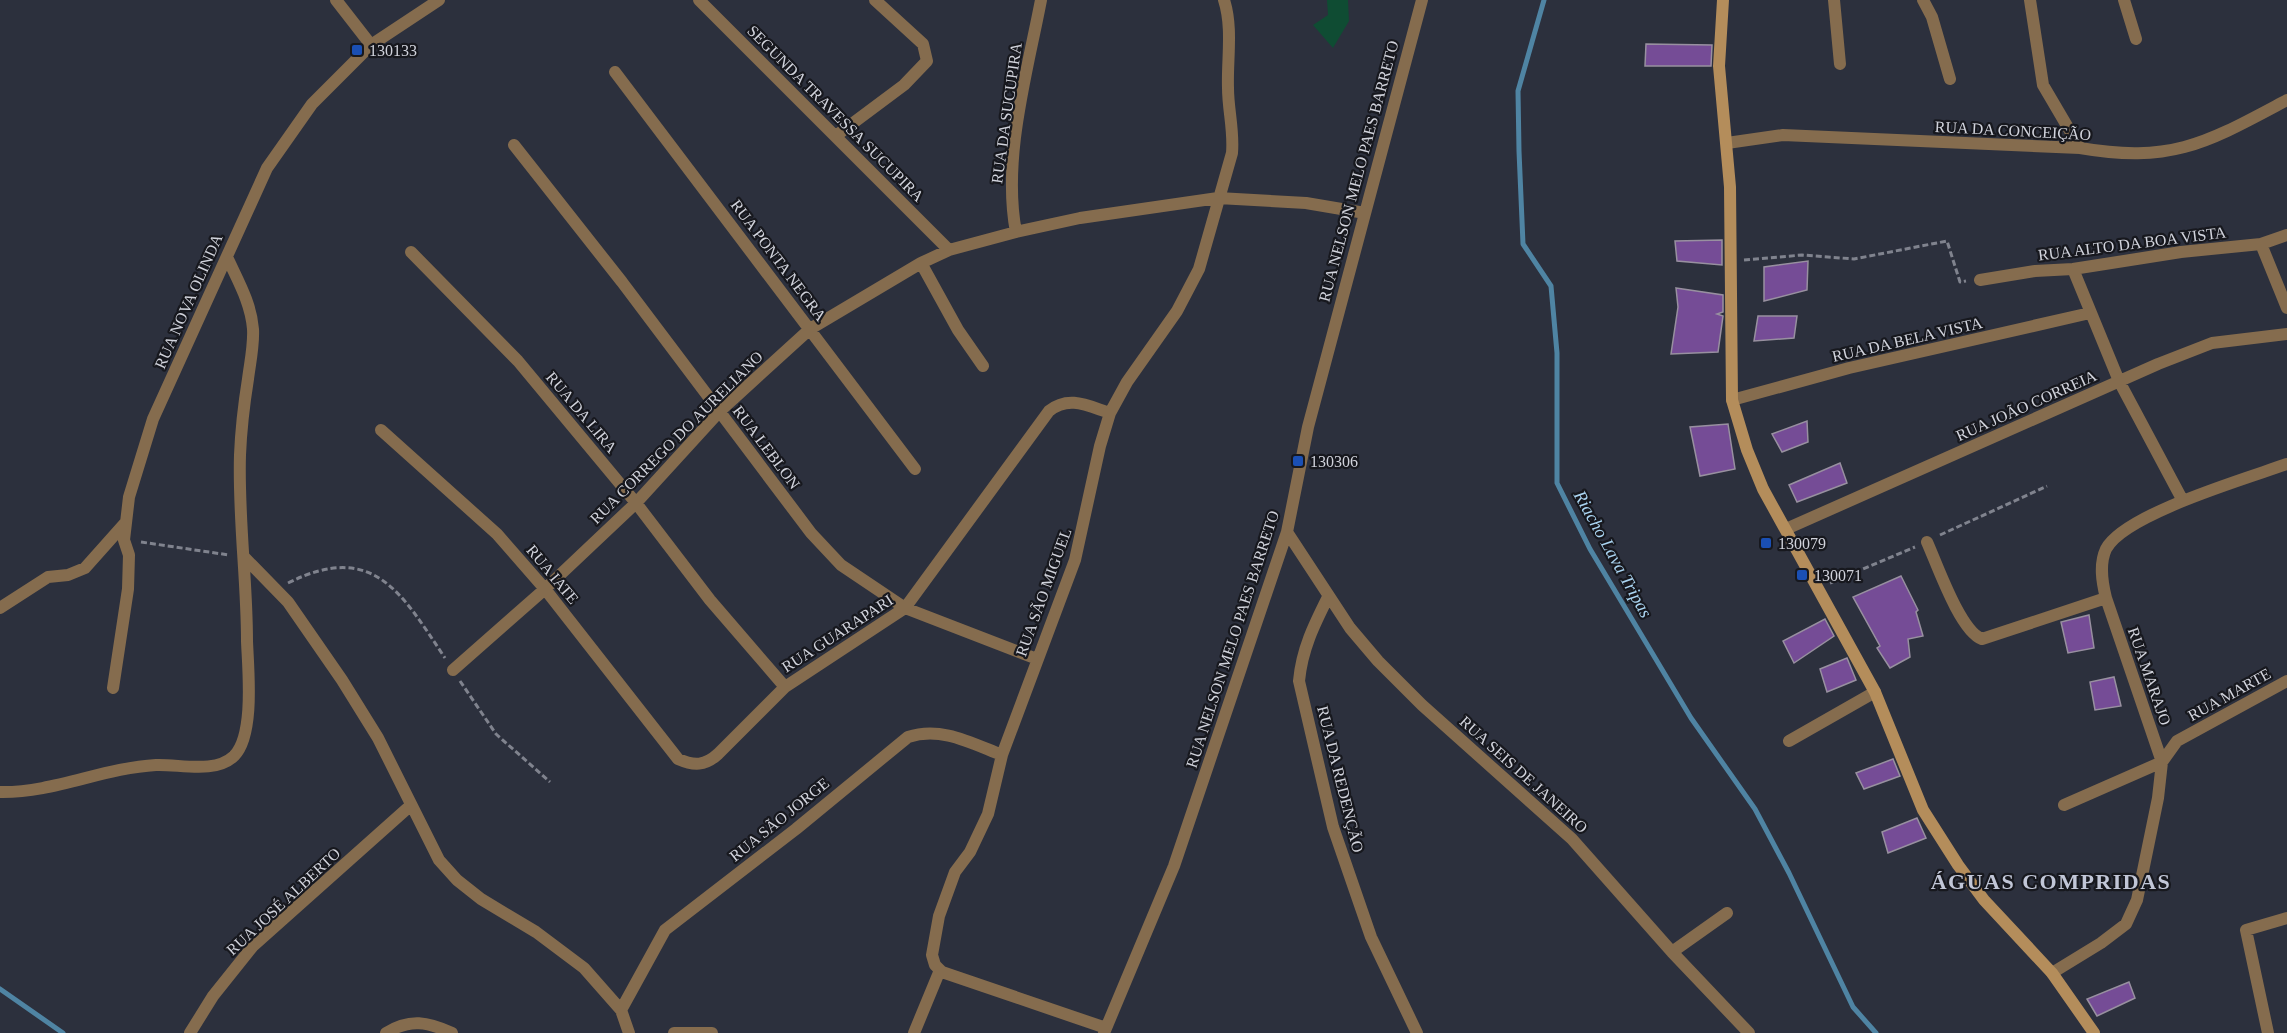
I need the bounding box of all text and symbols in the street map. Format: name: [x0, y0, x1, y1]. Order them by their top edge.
street label: SEGUNDA TRAVESSA SUCUPIRA: [744, 22, 928, 205]
street label: RUA NELSON MELO PAES BARRETO: [1315, 39, 1402, 303]
street label: RUA DA SUCUPIRA: [988, 41, 1025, 185]
place label: 130133: [369, 42, 417, 59]
marker: 130133: [350, 43, 364, 57]
street label: RUA DA CONCEIÇÃO: [1934, 118, 2092, 144]
street label: RUA PONTA NEGRA: [728, 196, 830, 325]
street label: RUA ALTO DA BOA VISTA: [2037, 223, 2228, 263]
street label: RUA NOVA OLINDA: [151, 231, 226, 371]
street label: RUA DA BELA VISTA: [1830, 314, 1984, 365]
street label: RUA CORREGO DO AURELIANO: [587, 348, 766, 527]
street label: RUA JOÃO CORREIA: [1953, 367, 2100, 444]
street label: RUA DA LIRA: [543, 368, 621, 457]
street label: RUA LEBLON: [730, 402, 804, 493]
place label: 130306: [1310, 453, 1358, 470]
marker: 130306: [1291, 454, 1305, 468]
water label: Riacho Lava Tripas: [1569, 486, 1656, 621]
street label: RUA NELSON MELO PAES BARRETO: [1183, 508, 1282, 770]
street label: RUA SÃO MIGUEL: [1012, 526, 1075, 659]
place label: 130079: [1778, 535, 1826, 552]
marker: 130079: [1759, 536, 1773, 550]
street label: RUA IATE: [523, 541, 582, 607]
place label: 130071: [1814, 567, 1862, 584]
marker: 130071: [1795, 568, 1809, 582]
street label: RUA GUARAPARI: [779, 591, 896, 676]
street label: RUA MARAJO: [2125, 625, 2174, 727]
street label: RUA MARTE: [2185, 665, 2274, 724]
street label: RUA DA REDENÇÃO: [1313, 704, 1367, 854]
street label: RUA SEIS DE JANEIRO: [1456, 713, 1591, 836]
street label: RUA SÃO JORGE: [726, 774, 832, 865]
street label: RUA JOSÉ ALBERTO: [222, 844, 344, 958]
district label: ÁGUAS COMPRIDAS: [1931, 869, 2171, 894]

